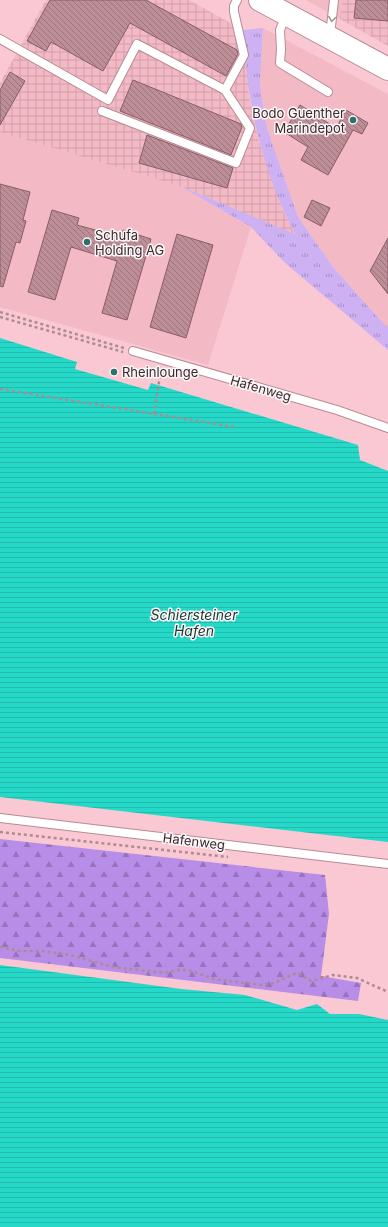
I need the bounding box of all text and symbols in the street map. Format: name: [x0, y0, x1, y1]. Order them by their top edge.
one-way arrow: [328, 15, 337, 22]
place label: Bodo Guenther Marindepot: [252, 105, 345, 136]
marker: Bodo Guenther Marindepot: [348, 115, 358, 125]
place label: Schufa Holding AG: [95, 227, 164, 258]
marker: Schufa Holding AG: [82, 237, 92, 247]
place label: Rheinlounge: [122, 364, 198, 380]
marker: Rheinlounge: [109, 367, 119, 377]
street label: Hafenweg: [229, 372, 293, 404]
water label: Schiersteiner Hafen: [151, 606, 238, 639]
street label: Hafenweg: [162, 829, 226, 853]

